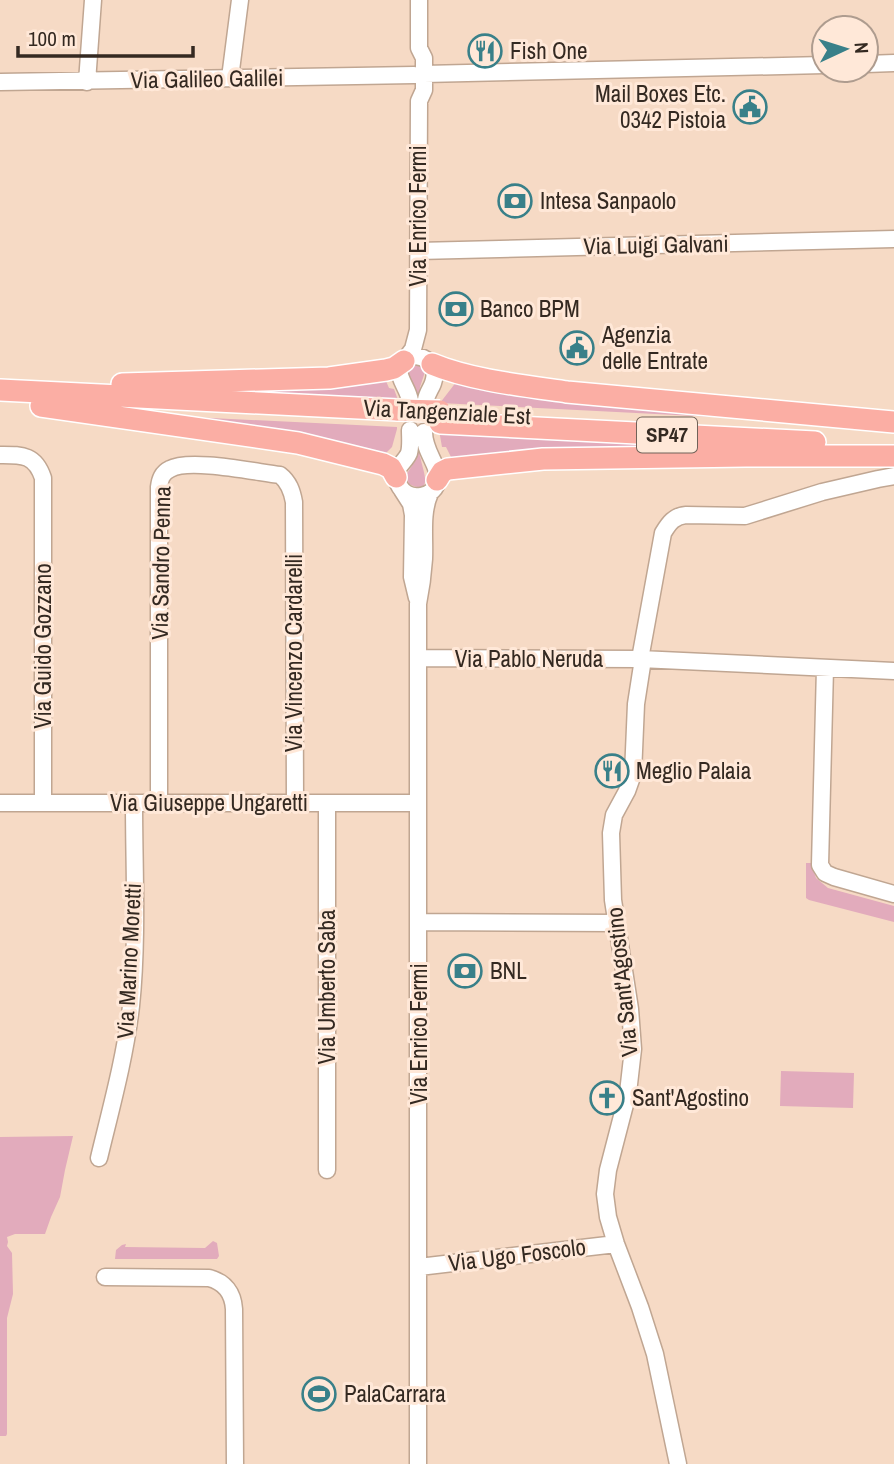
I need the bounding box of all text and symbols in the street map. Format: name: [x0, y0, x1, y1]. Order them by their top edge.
scale bar: [18, 14, 192, 58]
north arrow: [810, 14, 880, 84]
text: 100 m: [28, 24, 76, 53]
restaurant icon: Fish One: [466, 32, 504, 70]
place label: Fish One: [510, 35, 588, 66]
text: N: [849, 41, 875, 54]
street label: Via Galileo Galilei: [130, 62, 284, 95]
place label: Mail Boxes Etc. 0342 Pistoia: [595, 78, 727, 135]
public building icon: Mail Boxes Etc. 0342 Pistoia: [731, 88, 769, 126]
street label: Via Enrico Fermi: [402, 145, 433, 287]
bank icon: Intesa Sanpaolo: [496, 182, 534, 220]
place label: Intesa Sanpaolo: [540, 185, 676, 216]
street label: Via Luigi Galvani: [583, 228, 729, 261]
bank icon: Banco BPM: [437, 290, 475, 328]
place label: Banco BPM: [480, 293, 580, 324]
place label: Agenzia delle Entrate: [601, 319, 708, 376]
public building icon: Agenzia delle Entrate: [558, 329, 596, 367]
street label: Via Tangenziale Est: [363, 392, 531, 431]
road number: SP47: [637, 418, 697, 452]
street label: Via Sandro Penna: [144, 485, 177, 640]
street label: Via Vincenzo Cardarelli: [278, 554, 309, 752]
street label: Via Guido Gozzano: [27, 563, 58, 729]
street label: Via Pablo Neruda: [455, 643, 604, 674]
restaurant icon: Meglio Palaia: [593, 752, 631, 790]
place label: Meglio Palaia: [636, 755, 752, 786]
street label: Via Giuseppe Ungaretti: [110, 787, 308, 818]
street label: Via Marino Moretti: [109, 882, 148, 1040]
street label: Via Sant'Agostino: [598, 906, 645, 1058]
street label: Via Umberto Saba: [311, 909, 342, 1064]
bank icon: BNL: [446, 952, 484, 990]
place label: BNL: [490, 955, 527, 986]
street label: Via Enrico Fermi: [403, 963, 434, 1105]
church icon: Sant'Agostino: [588, 1079, 626, 1117]
place label: Sant'Agostino: [632, 1082, 749, 1113]
street label: Via Ugo Foscolo: [446, 1231, 587, 1278]
sports icon: PalaCarrara: [300, 1375, 338, 1413]
place label: PalaCarrara: [344, 1378, 446, 1409]

